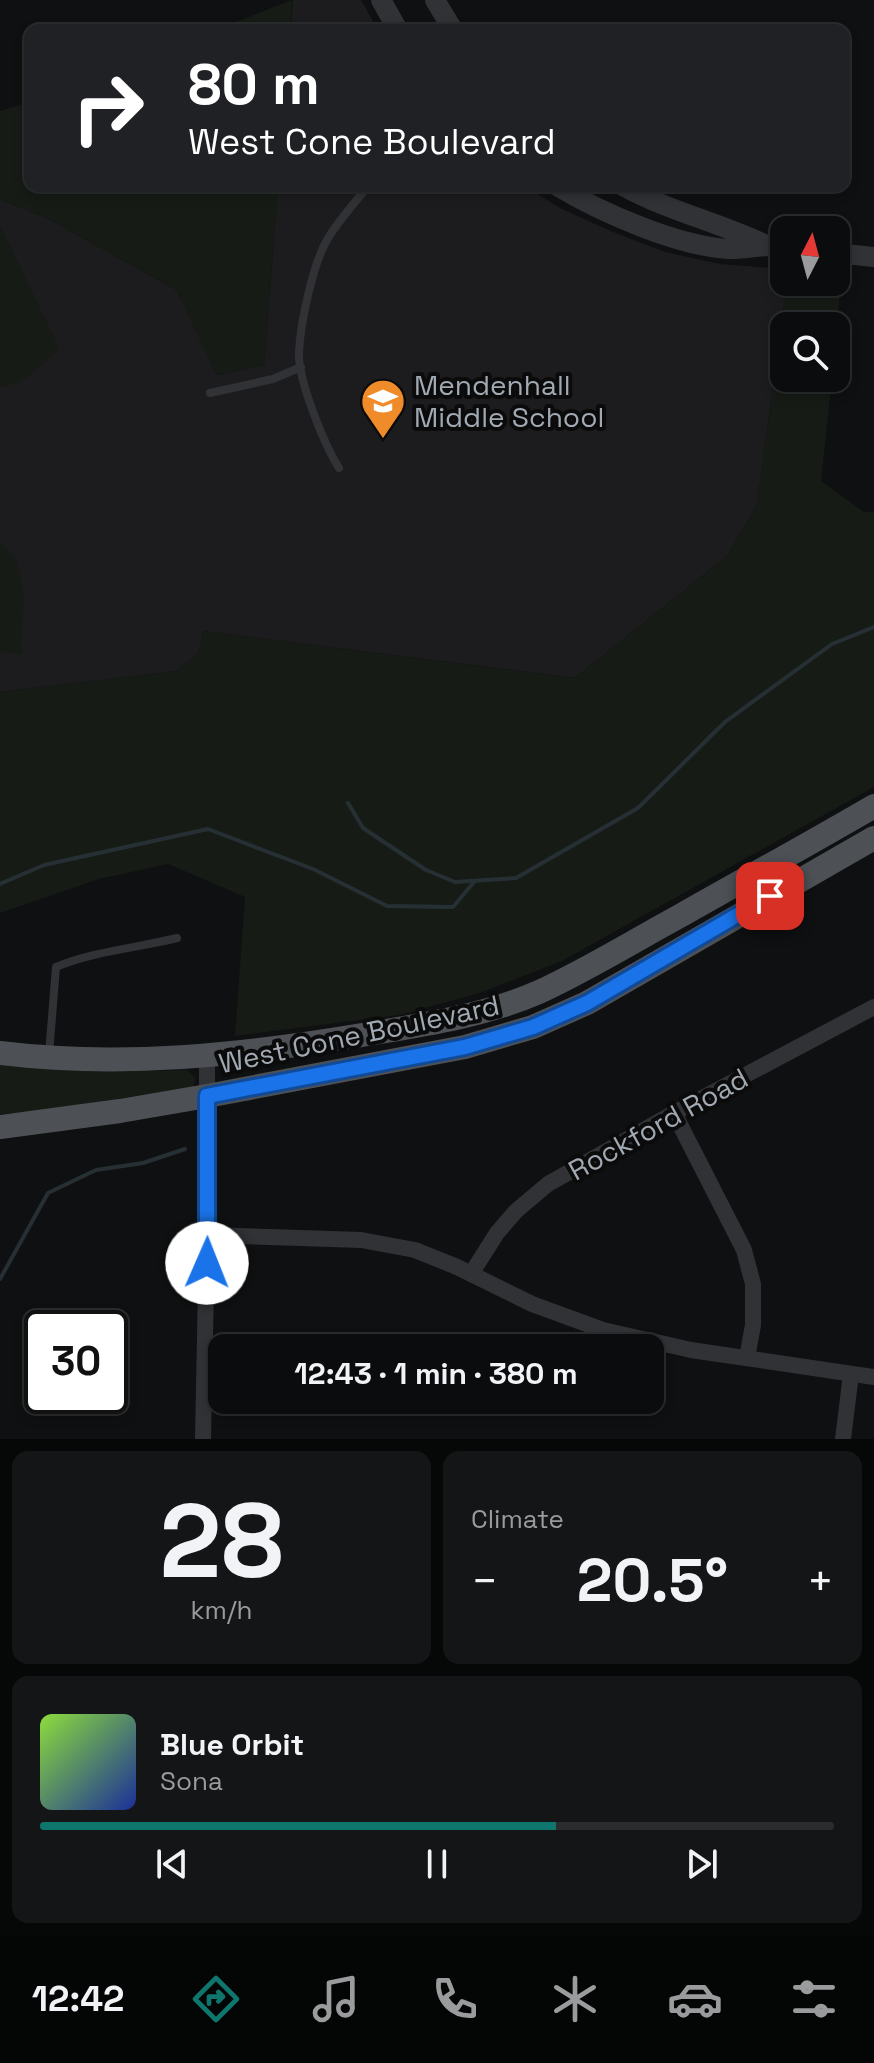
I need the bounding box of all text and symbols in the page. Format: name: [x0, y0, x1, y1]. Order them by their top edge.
text: 80 m: [188, 49, 320, 120]
icon: right: [56, 56, 160, 160]
text: West Cone Boulevard: [188, 119, 556, 165]
north arrow: [770, 216, 850, 296]
map controls: [770, 216, 850, 392]
button: search: [770, 312, 850, 392]
place label: Mendenhall Middle School: [414, 367, 604, 435]
school or university icon: Mendenhall Middle School: [359, 377, 407, 440]
pin: [736, 862, 804, 930]
icon: arrive: [748, 874, 792, 918]
street label: West Cone Boulevard: [215, 987, 503, 1081]
street label: Rockford Road: [562, 1060, 754, 1188]
position arrow: [165, 1221, 249, 1305]
speed limit sign: 30: [24, 1310, 128, 1414]
text: 12:43 · 1 min · 380 m: [294, 1354, 578, 1393]
text: 28: [159, 1475, 284, 1607]
text: Climate: [471, 1502, 564, 1536]
text: 20.5°: [577, 1542, 728, 1619]
text: −: [471, 1553, 498, 1609]
text: +: [807, 1553, 834, 1609]
text: km/h: [191, 1593, 252, 1627]
text: Blue Orbit: [160, 1725, 304, 1764]
text: Sona: [160, 1764, 223, 1798]
icon: previous: [150, 1842, 194, 1886]
icon: pause: [415, 1842, 459, 1886]
icon: next: [680, 1842, 724, 1886]
icon: directions: [188, 1971, 244, 2027]
icon: music: [308, 1971, 364, 2027]
icon: phone: [427, 1971, 483, 2027]
icon: climate: [547, 1971, 603, 2027]
icon: car: [667, 1971, 723, 2027]
icon: filters: [786, 1971, 842, 2027]
text: 12:42: [32, 1976, 124, 2022]

